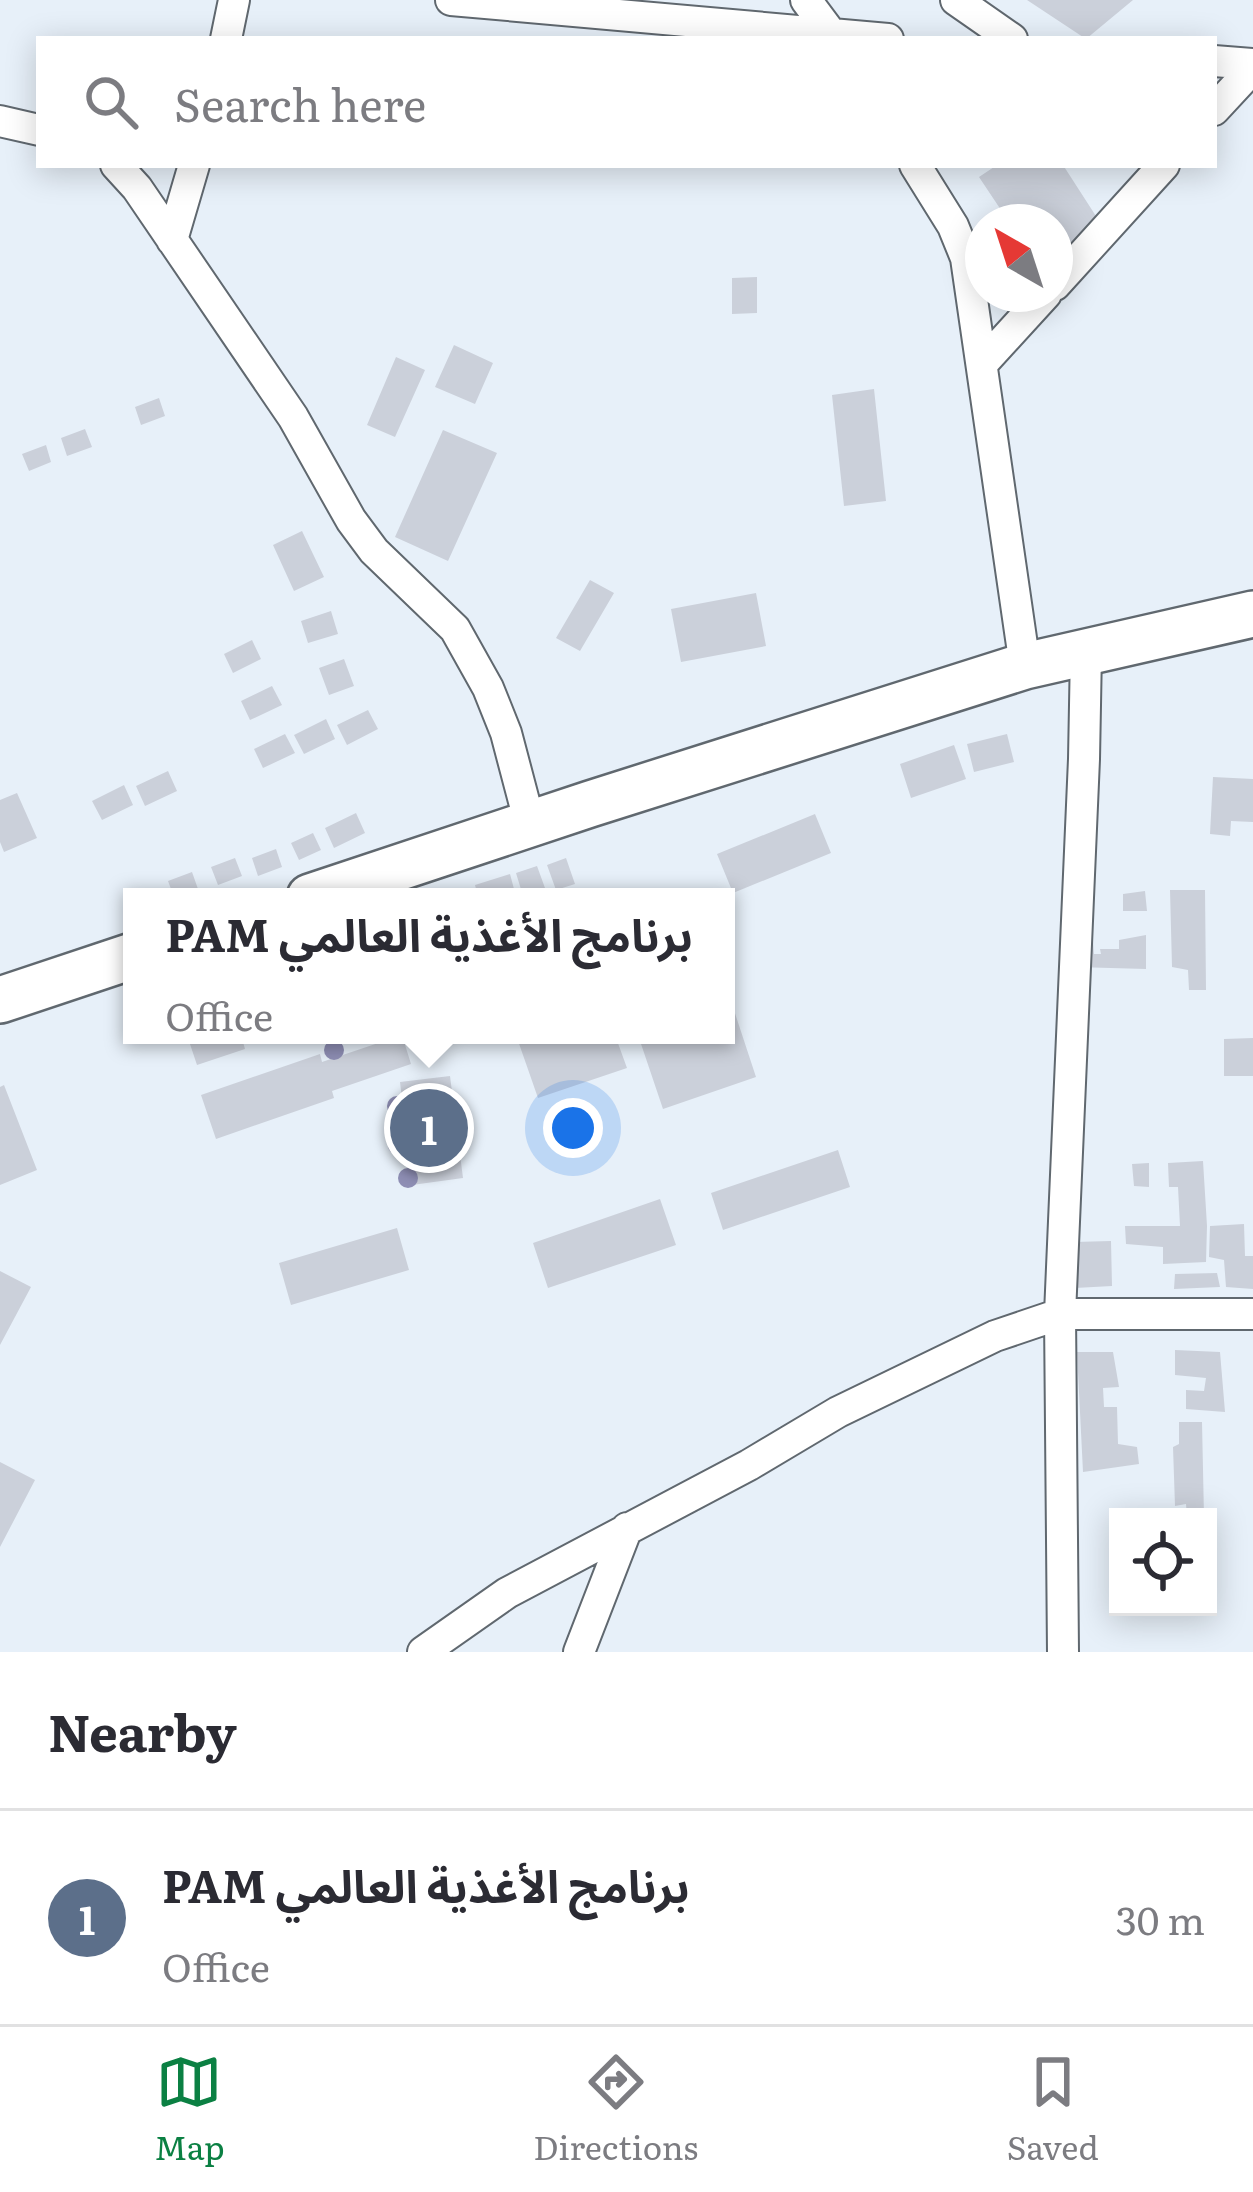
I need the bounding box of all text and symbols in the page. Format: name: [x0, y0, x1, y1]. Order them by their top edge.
search box: [36, 36, 1217, 168]
icon: search: [78, 69, 144, 135]
text: Search here: [174, 69, 426, 136]
north arrow: [965, 204, 1073, 312]
popup: [123, 888, 735, 1044]
text: PAM برنامج الأغذية العالمي: [165, 899, 693, 966]
text: Office: [165, 985, 273, 1043]
pin: 1: [390, 1083, 468, 1173]
your location: [543, 1098, 603, 1158]
map controls: [1109, 1508, 1217, 1616]
button: locate: [1109, 1508, 1217, 1616]
text: Nearby: [48, 1692, 237, 1768]
text: PAM برنامج الأغذية العالمي: [162, 1850, 690, 1917]
text: 1: [79, 1889, 95, 1947]
text: 30 m: [1116, 1889, 1205, 1947]
text: Office: [162, 1936, 270, 1994]
tab: Map: [154, 2049, 225, 2170]
tab: Directions: [533, 2049, 698, 2170]
tab: Saved: [1007, 2049, 1099, 2170]

